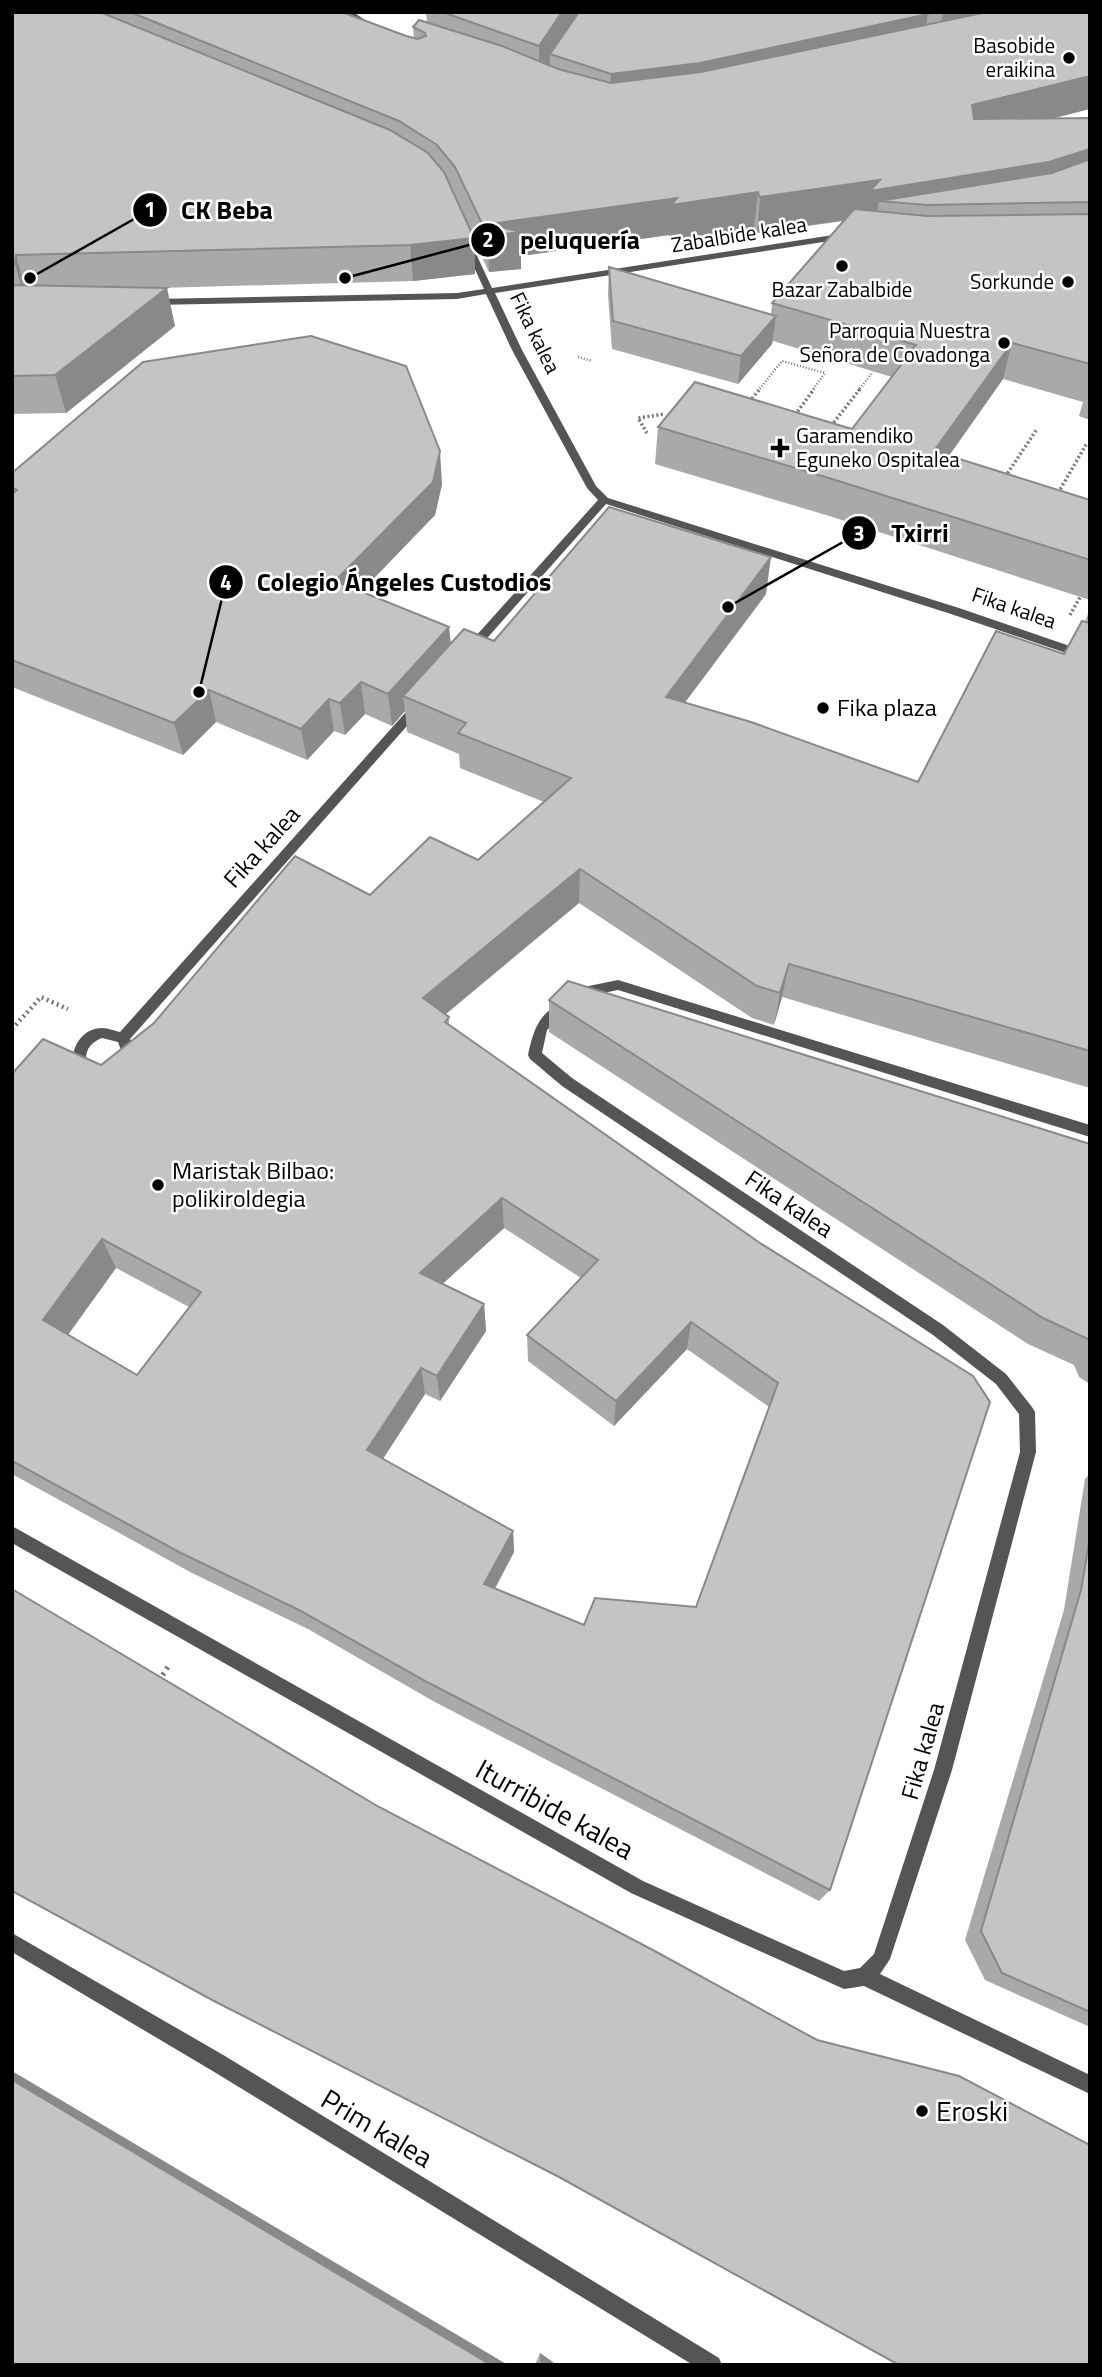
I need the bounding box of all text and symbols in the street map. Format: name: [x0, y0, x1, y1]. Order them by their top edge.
place label: Basobide eraikina: [973, 29, 1055, 85]
marker: Basobide eraikina: [1061, 50, 1077, 66]
callout: CK Beba: [132, 186, 287, 233]
text: CK Beba: [181, 190, 273, 229]
text: 1: [144, 193, 156, 225]
street label: Zabalbide kalea: [669, 207, 809, 261]
callout: peluquería: [471, 217, 654, 264]
text: peluquería: [520, 220, 640, 259]
text: 2: [482, 223, 494, 255]
marker: Bazar Zabalbide: [834, 258, 850, 274]
place label: Sorkunde: [970, 265, 1054, 297]
place label: Bazar Zabalbide: [772, 273, 912, 305]
marker: Sorkunde: [1060, 274, 1076, 290]
street label: Fika kalea: [502, 286, 570, 379]
place label: Parroquia Nuestra Señora de Covadonga: [800, 314, 990, 370]
marker: Parroquia Nuestra Señora de Covadonga: [996, 335, 1012, 351]
place label: Garamendiko Eguneko Ospitalea: [796, 419, 960, 475]
marker: Garamendiko Eguneko Ospitalea: [770, 438, 790, 458]
callout: Txirri: [842, 510, 962, 557]
text: Txirri: [891, 513, 949, 552]
text: 3: [853, 517, 865, 549]
callout: Colegio Ángeles Custodios: [208, 559, 566, 606]
text: Colegio Ángeles Custodios: [257, 562, 551, 601]
text: 4: [220, 566, 232, 598]
street label: Fika kalea: [968, 578, 1061, 637]
place label: Fika plaza: [837, 689, 937, 725]
marker: Fika plaza: [815, 700, 831, 716]
street label: Fika kalea: [215, 797, 308, 895]
place label: Maristak Bilbao: polikiroldegia: [172, 1152, 334, 1216]
street label: Fika kalea: [738, 1160, 841, 1246]
marker: Maristak Bilbao: polikiroldegia: [150, 1177, 166, 1193]
street label: Fika kalea: [891, 1698, 953, 1804]
street label: Iturribide kalea: [468, 1747, 642, 1870]
street label: Prim kalea: [313, 2077, 441, 2178]
place label: Eroski: [936, 2089, 1008, 2132]
marker: Eroski: [914, 2103, 930, 2119]

